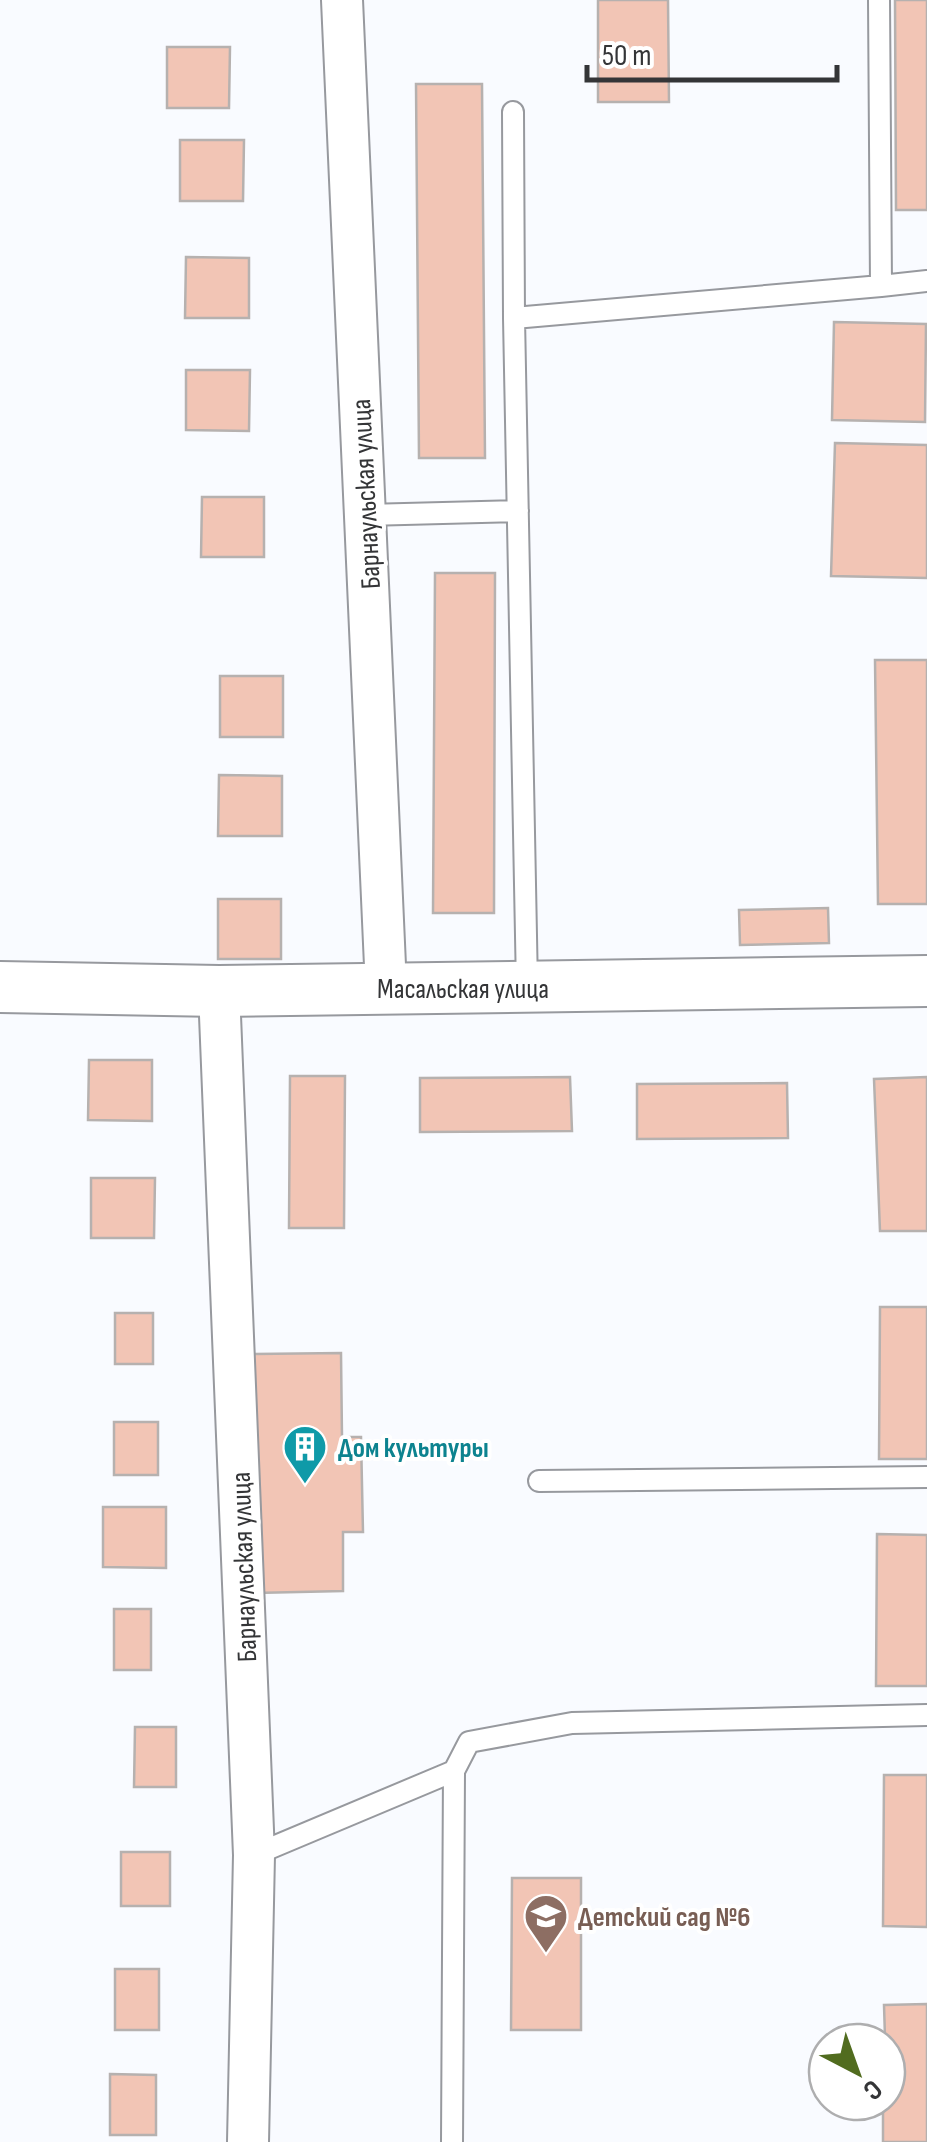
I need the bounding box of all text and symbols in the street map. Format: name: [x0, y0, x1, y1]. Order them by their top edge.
scale bar: [587, 20, 837, 82]
text: 50 m: [602, 38, 651, 74]
street label: Барнаульская улица: [345, 398, 388, 590]
street label: Масальская улица: [377, 973, 549, 1006]
building icon: Дом культуры: [282, 1424, 328, 1485]
place label: Дом культуры: [338, 1432, 489, 1465]
street label: Барнаульская улица: [225, 1471, 264, 1663]
school or university icon: Детский сад №6: [523, 1893, 569, 1954]
place label: Детский сад №6: [578, 1901, 750, 1934]
north arrow: [807, 2022, 907, 2122]
text: С: [856, 2073, 889, 2107]

